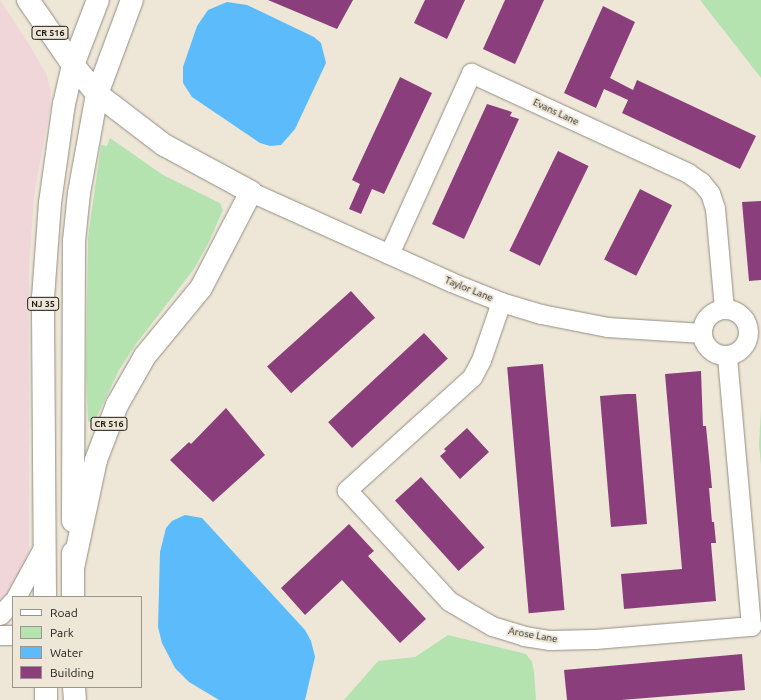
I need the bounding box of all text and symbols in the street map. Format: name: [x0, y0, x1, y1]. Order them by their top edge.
road number: CR 516: [31, 26, 69, 40]
street label: Evans Lane: [531, 96, 581, 128]
street label: Taylor Lane: [443, 274, 495, 304]
road number: NJ 35: [27, 297, 59, 311]
road number: CR 516: [90, 417, 128, 431]
legend: [12, 596, 142, 688]
text: Road: [50, 606, 78, 619]
street label: Arose Lane: [507, 625, 559, 645]
text: Park: [50, 626, 74, 639]
text: Water: [50, 646, 83, 659]
text: Building: [50, 666, 94, 679]

